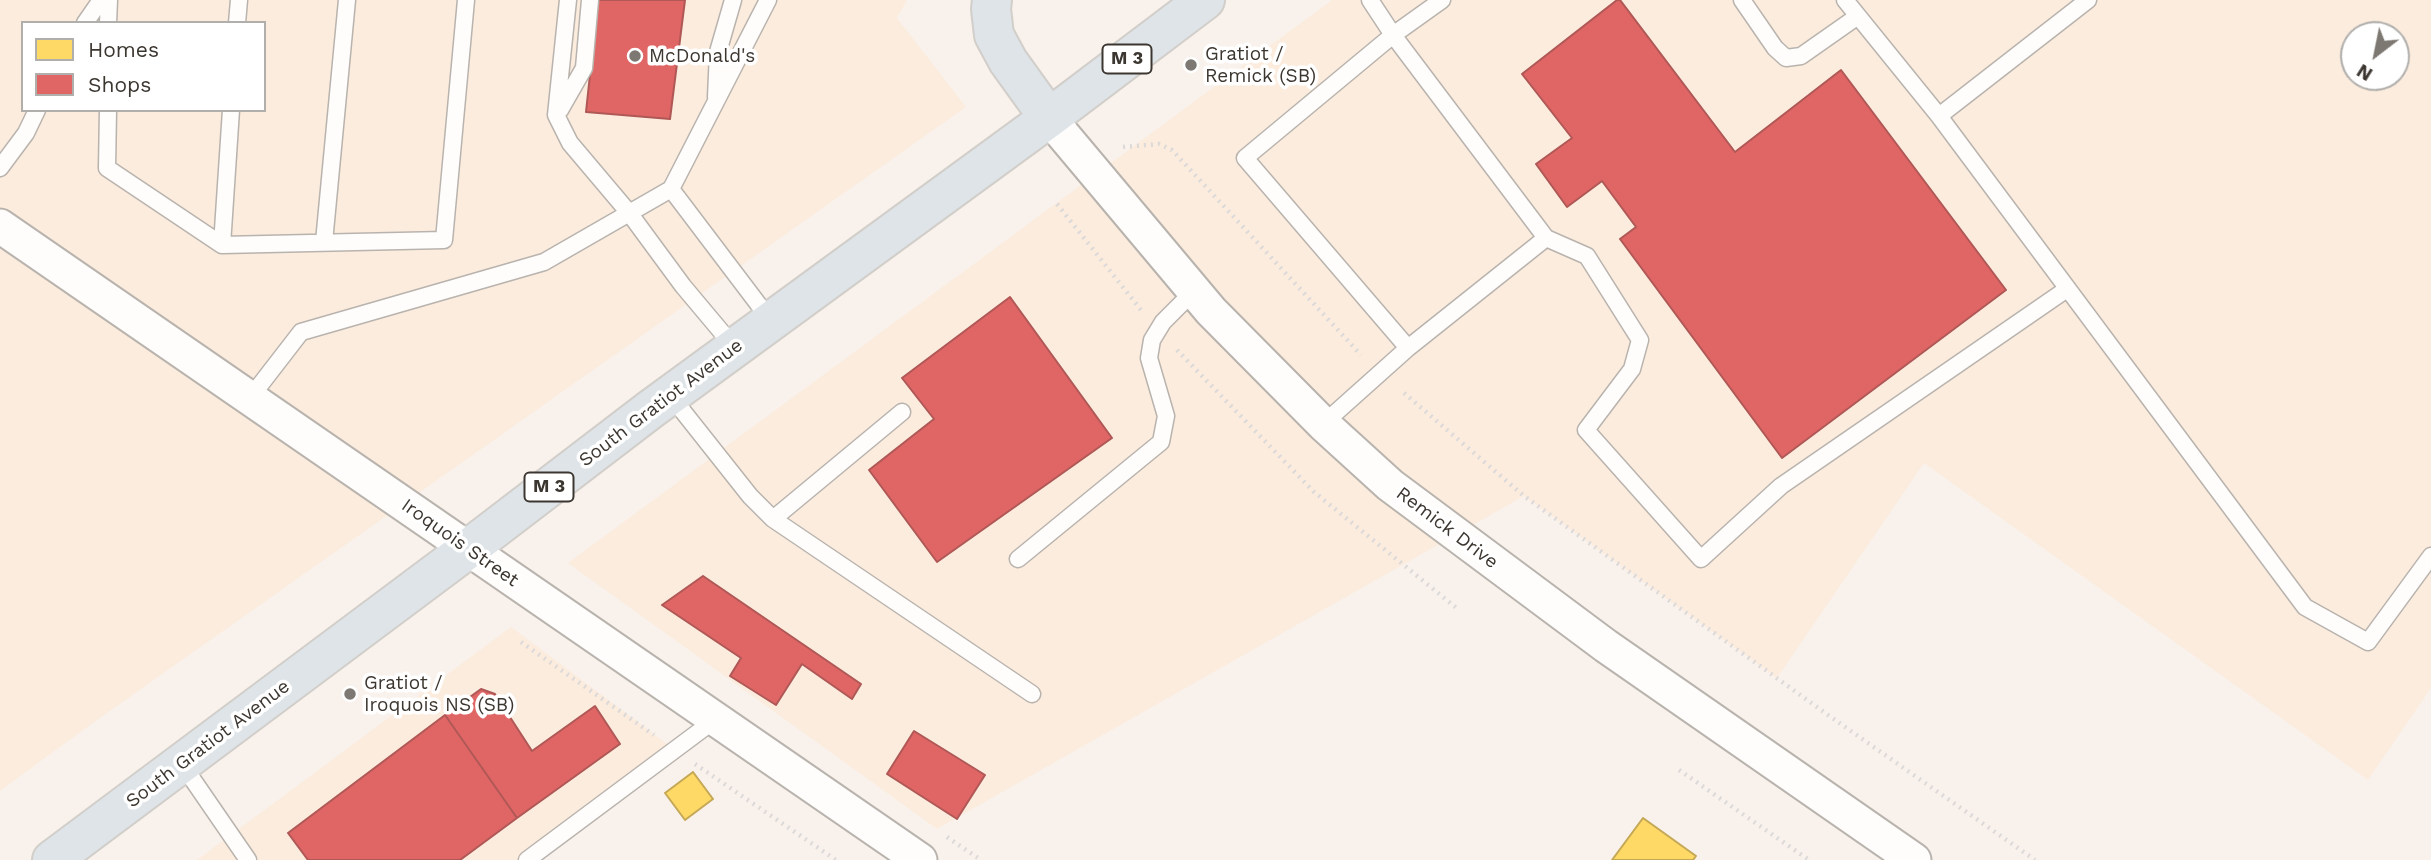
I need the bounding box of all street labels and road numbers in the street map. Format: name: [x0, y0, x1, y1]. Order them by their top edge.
road number: M 3: [1102, 44, 1152, 74]
street label: South Gratiot Avenue: [575, 334, 747, 472]
road number: M 3: [524, 472, 574, 502]
street label: Remick Drive: [1392, 482, 1502, 574]
street label: Iroquois Street: [397, 494, 523, 592]
street label: South Gratiot Avenue: [122, 675, 294, 813]

